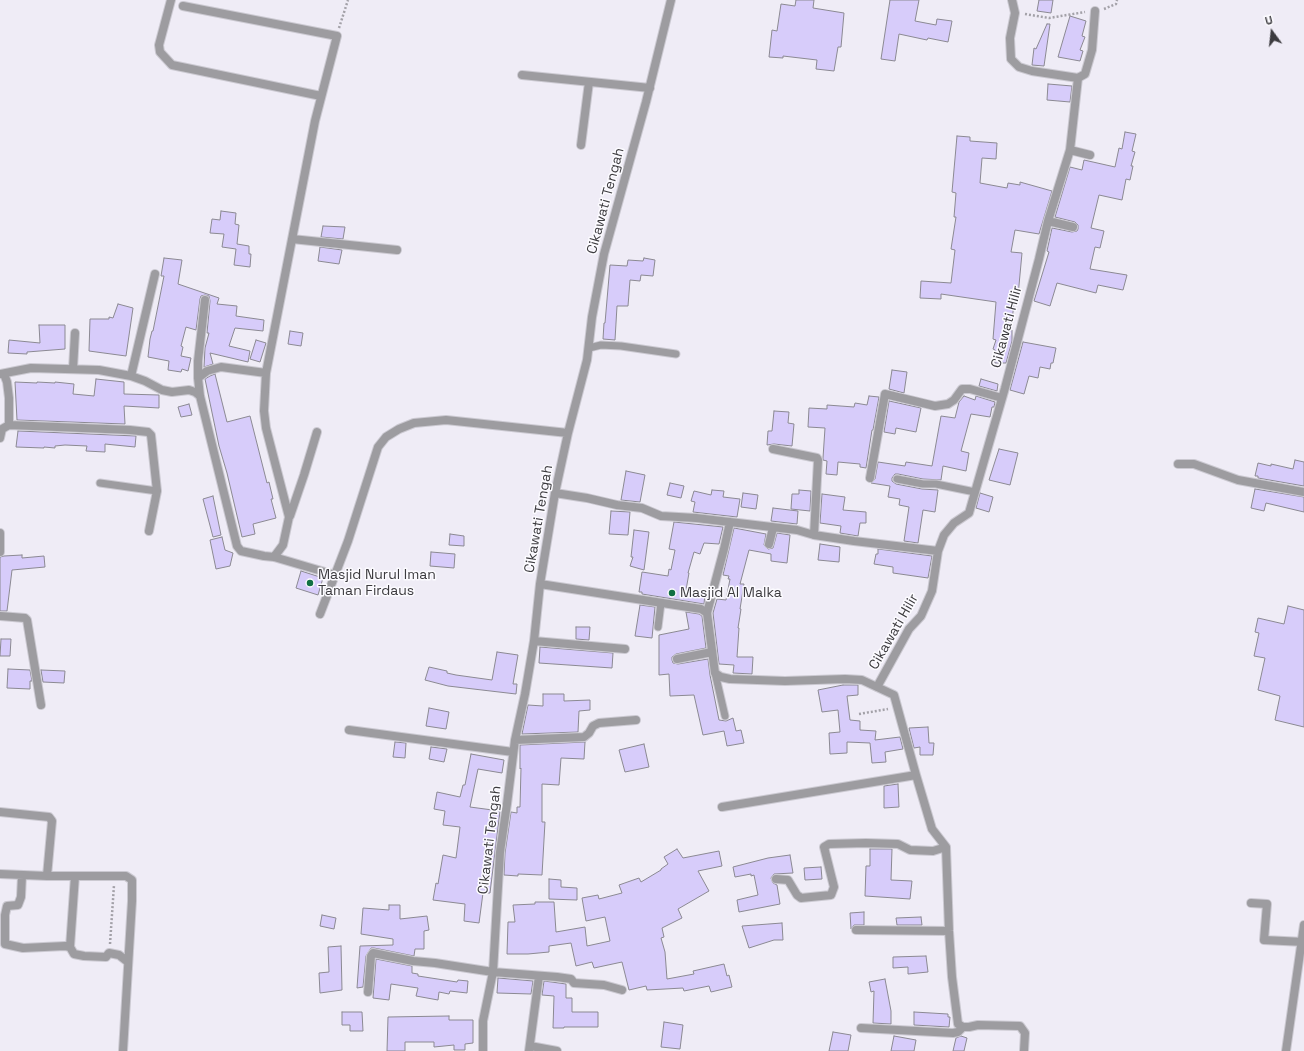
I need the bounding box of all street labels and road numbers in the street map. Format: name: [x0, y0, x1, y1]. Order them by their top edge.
street label: Cikawati Tengah: [584, 146, 628, 256]
street label: Cikawati Hilir: [988, 284, 1026, 370]
street label: Cikawati Tengah: [521, 464, 557, 574]
street label: Cikawati Hilir: [866, 591, 922, 673]
street label: Cikawati Tengah: [475, 785, 505, 895]

